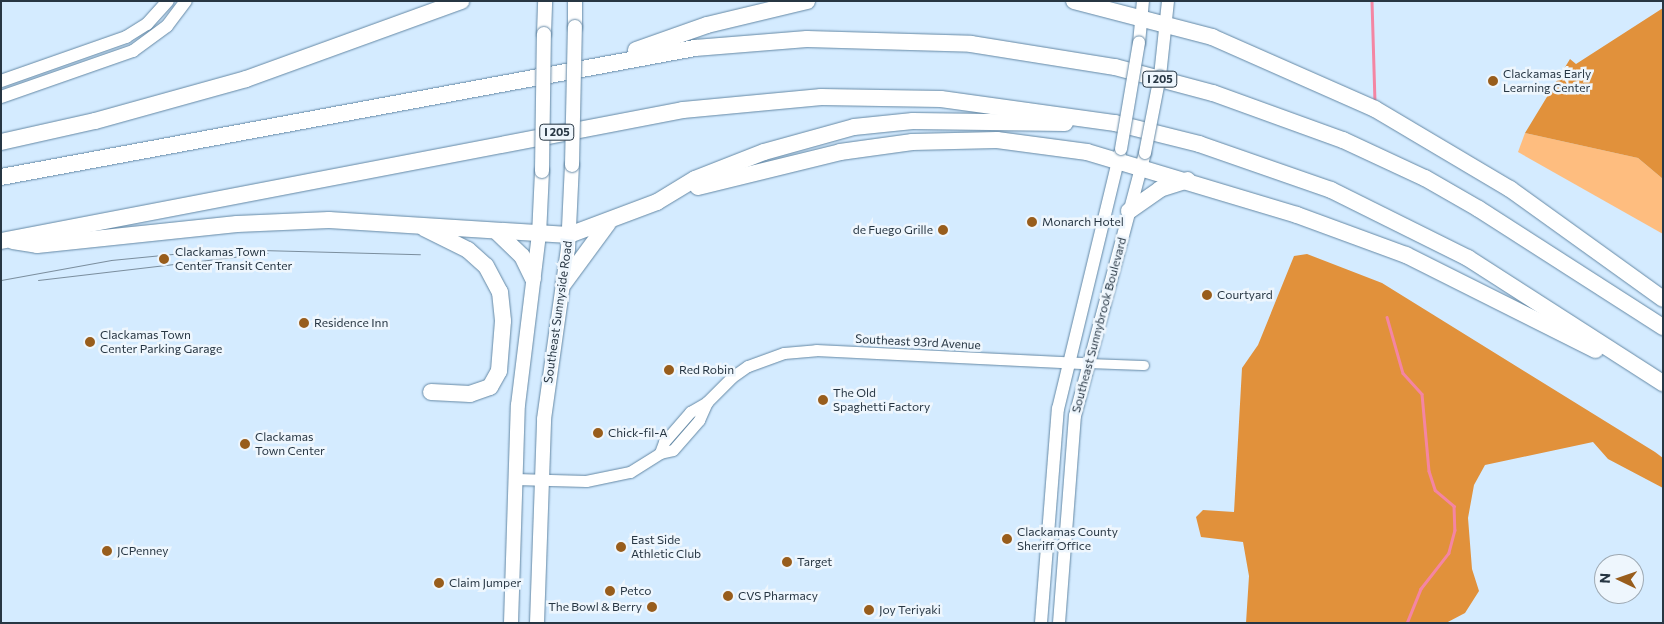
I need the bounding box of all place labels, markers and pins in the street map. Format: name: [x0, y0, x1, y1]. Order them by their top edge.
place label: Clackamas Early Learning Center: [1503, 67, 1591, 95]
marker: Clackamas Early Learning Center: [1487, 75, 1499, 87]
place label: Monarch Hotel: [1042, 215, 1124, 229]
marker: Monarch Hotel: [1026, 216, 1038, 228]
place label: de Fuego Grille: [853, 223, 933, 237]
marker: de Fuego Grille: [937, 224, 949, 236]
place label: Clackamas Town Center Transit Center: [175, 245, 292, 273]
marker: Clackamas Town Center Transit Center: [157, 252, 171, 266]
place label: Courtyard: [1217, 288, 1273, 302]
marker: Courtyard: [1201, 289, 1213, 301]
place label: Residence Inn: [314, 316, 388, 330]
marker: Residence Inn: [298, 317, 310, 329]
place label: Clackamas Town Center Parking Garage: [100, 328, 222, 356]
marker: Clackamas Town Center Parking Garage: [84, 336, 96, 348]
place label: Red Robin: [679, 363, 734, 377]
marker: Red Robin: [663, 364, 675, 376]
place label: The Old Spaghetti Factory: [833, 386, 930, 414]
marker: The Old Spaghetti Factory: [817, 394, 829, 406]
place label: Chick-fil-A: [608, 426, 667, 440]
marker: Chick-fil-A: [592, 427, 604, 439]
place label: Clackamas Town Center: [255, 430, 325, 458]
marker: Clackamas Town Center: [239, 438, 251, 450]
place label: Clackamas County Sheriff Office: [1017, 525, 1118, 553]
place label: East Side Athletic Club: [631, 533, 701, 561]
marker: Clackamas County Sheriff Office: [1001, 533, 1013, 545]
marker: East Side Athletic Club: [615, 541, 627, 553]
place label: JCPenney: [117, 544, 169, 558]
marker: JCPenney: [101, 545, 113, 557]
place label: Target: [797, 555, 832, 569]
marker: Target: [781, 556, 793, 568]
place label: Claim Jumper: [449, 576, 521, 590]
marker: Claim Jumper: [433, 577, 445, 589]
place label: Petco: [620, 584, 652, 598]
marker: Petco: [604, 585, 616, 597]
place label: CVS Pharmacy: [738, 589, 818, 603]
marker: CVS Pharmacy: [722, 590, 734, 602]
place label: The Bowl & Berry: [548, 600, 642, 614]
marker: The Bowl & Berry: [646, 601, 658, 613]
place label: Joy Teriyaki: [879, 603, 941, 617]
marker: Joy Teriyaki: [863, 604, 875, 616]

